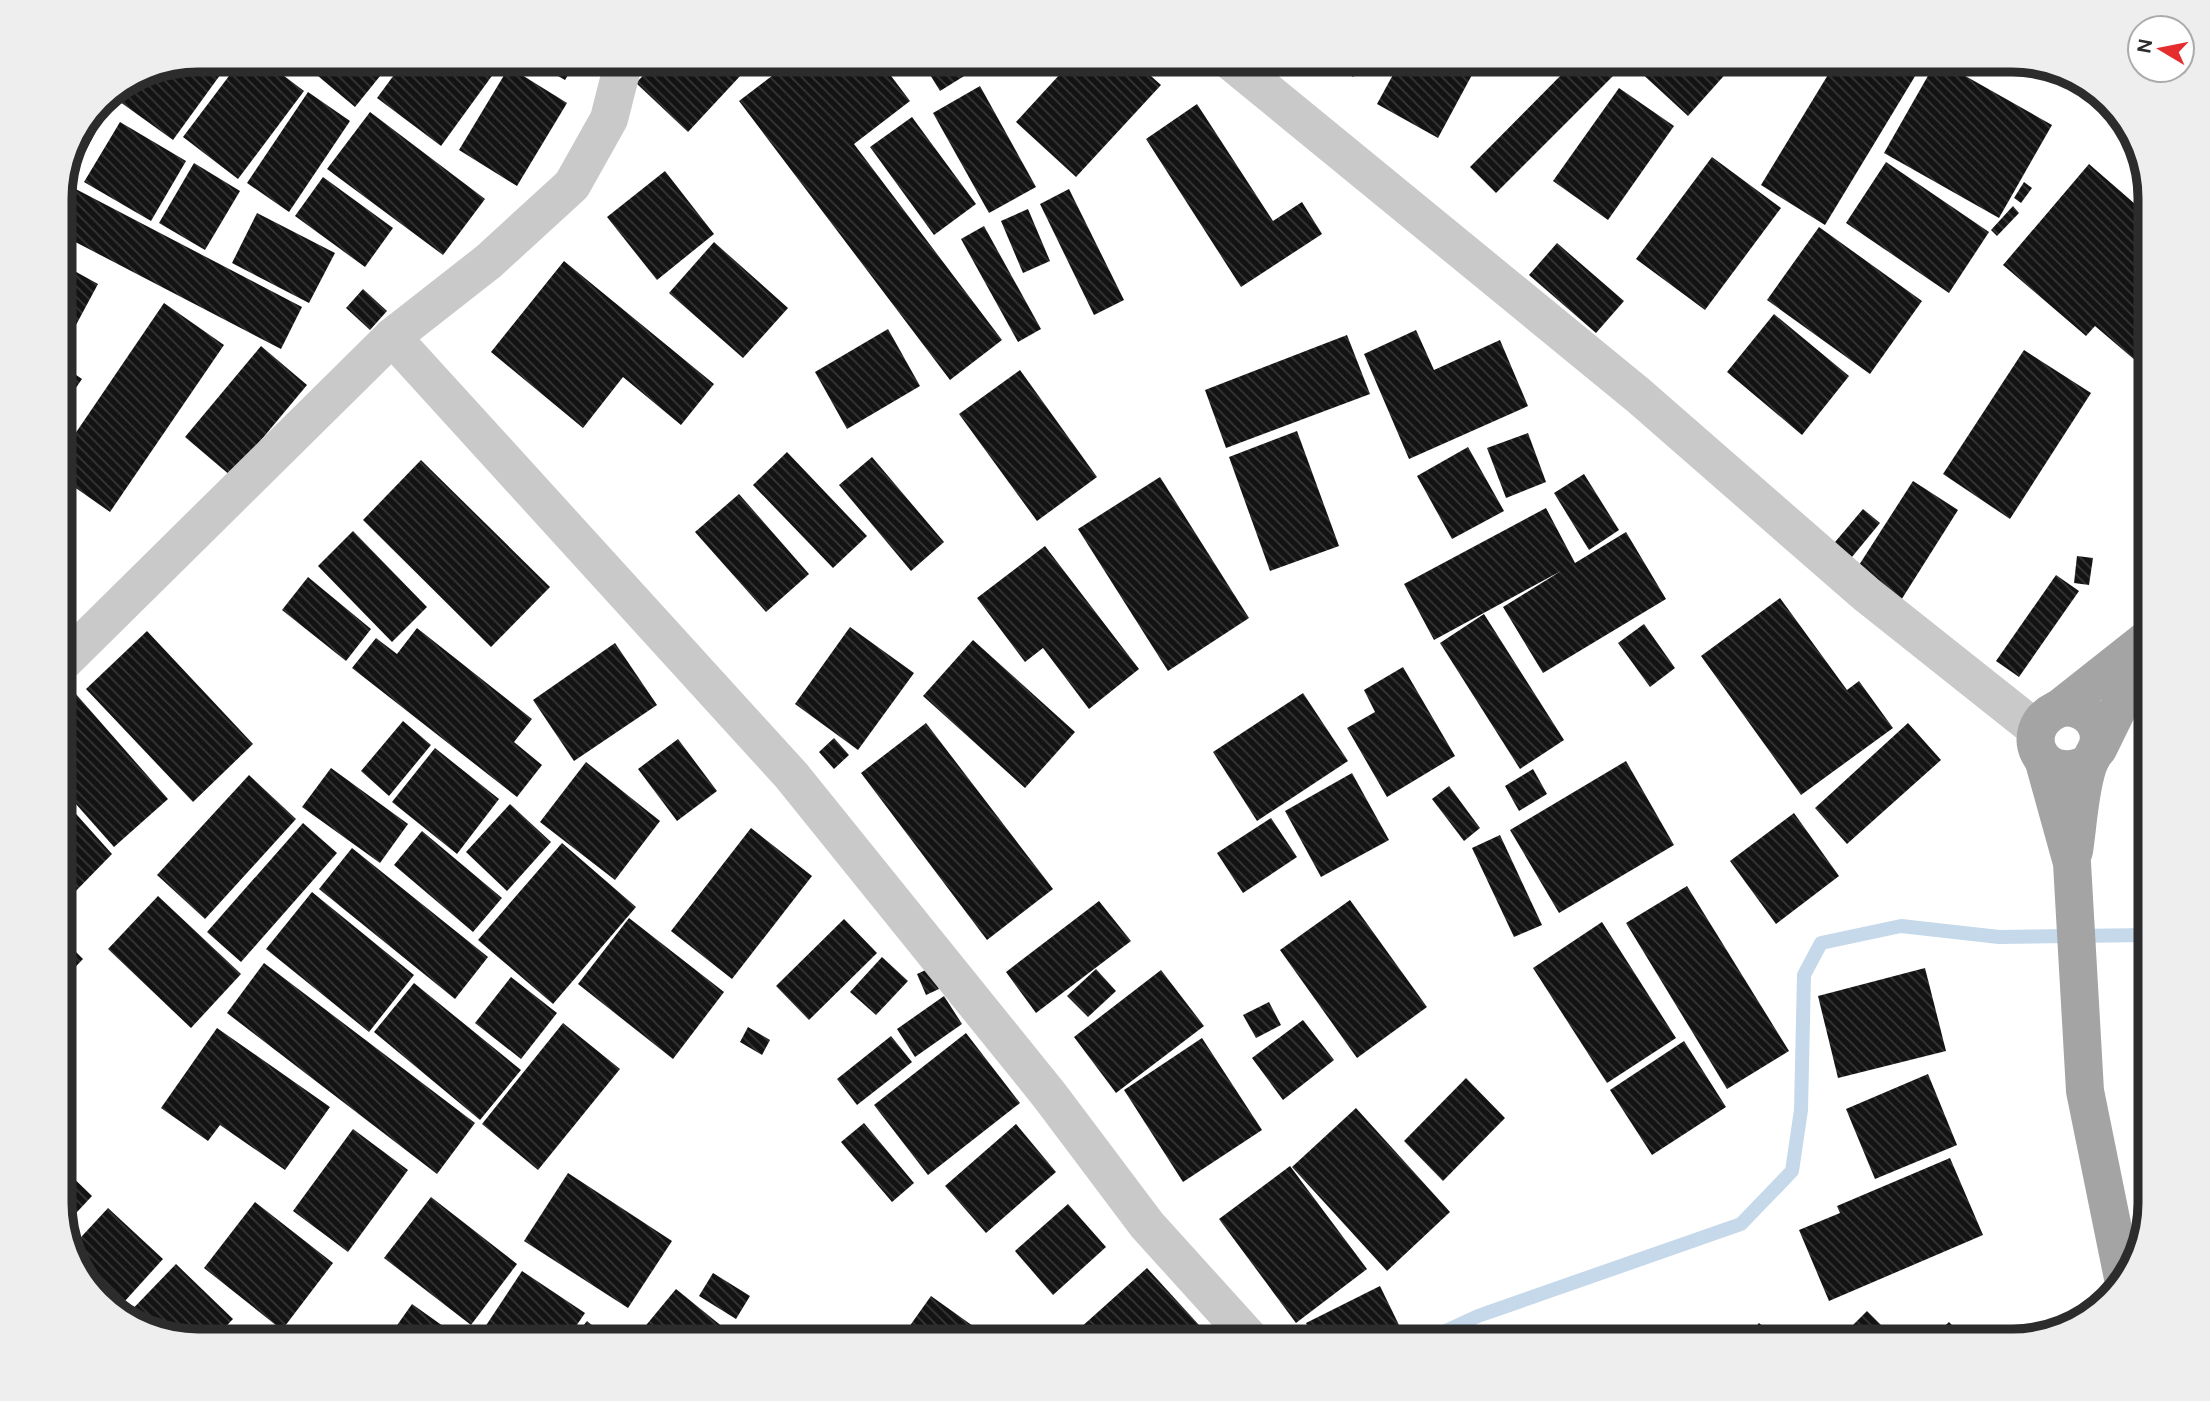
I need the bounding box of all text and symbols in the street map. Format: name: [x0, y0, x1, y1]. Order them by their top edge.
north arrow: [2126, 14, 2196, 84]
text: N: [2131, 37, 2158, 55]

